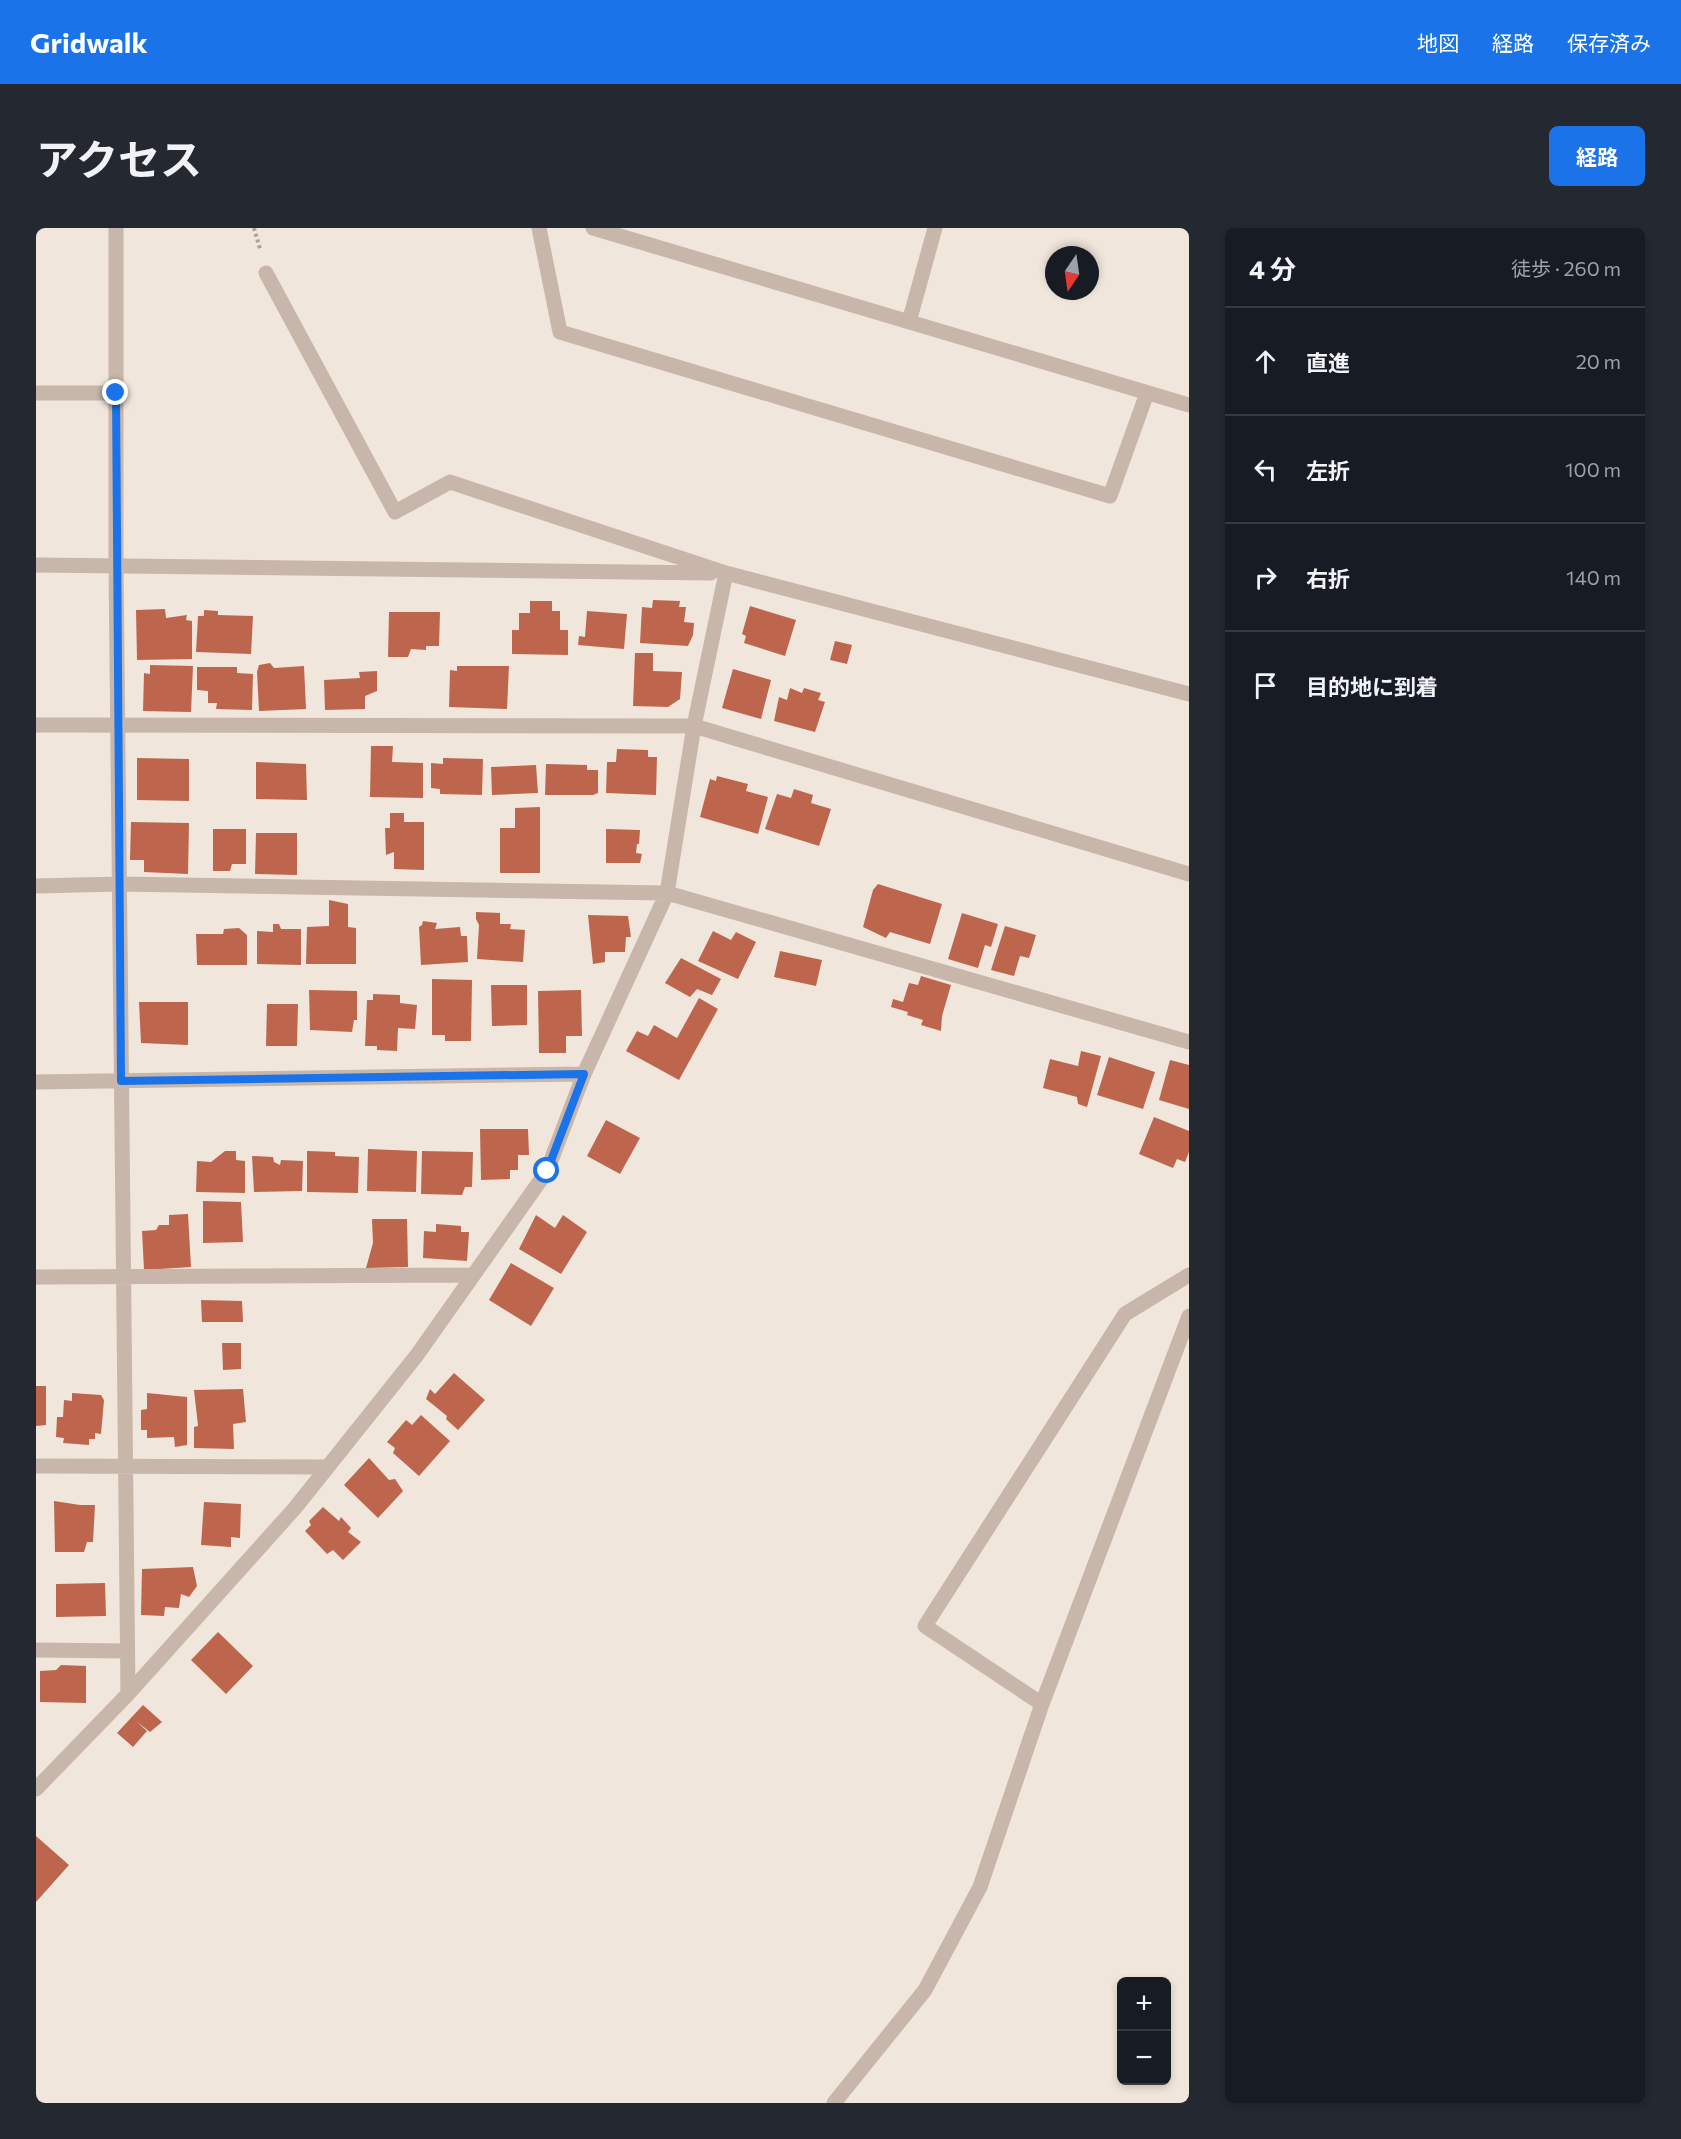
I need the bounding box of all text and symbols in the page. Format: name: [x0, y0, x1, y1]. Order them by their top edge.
text: Gridwalk: [30, 25, 148, 59]
text: 地図: [1417, 30, 1459, 55]
text: 経路: [1492, 30, 1534, 55]
text: 保存済み: [1567, 30, 1651, 55]
button: 経路: [1549, 126, 1645, 186]
text: アクセス: [36, 132, 202, 184]
north arrow: [1045, 246, 1099, 300]
text: 4 分: [1249, 253, 1296, 284]
text: 徒歩 · 260 m: [1511, 256, 1621, 280]
icon: ahead: [1249, 345, 1282, 378]
text: 直進: [1306, 349, 1350, 376]
text: 20 m: [1576, 349, 1621, 373]
route end: [102, 379, 128, 405]
icon: left: [1249, 453, 1282, 486]
text: 左折: [1306, 457, 1350, 484]
text: 100 m: [1565, 457, 1621, 481]
icon: right: [1249, 561, 1282, 594]
text: 右折: [1306, 565, 1350, 592]
text: 140 m: [1566, 565, 1621, 589]
icon: arrive: [1249, 669, 1282, 702]
text: 目的地に到着: [1306, 673, 1438, 700]
route start: [533, 1157, 559, 1183]
map controls: [1117, 1977, 1171, 2085]
button: +: [1117, 1977, 1171, 2031]
button: −: [1117, 2031, 1171, 2085]

